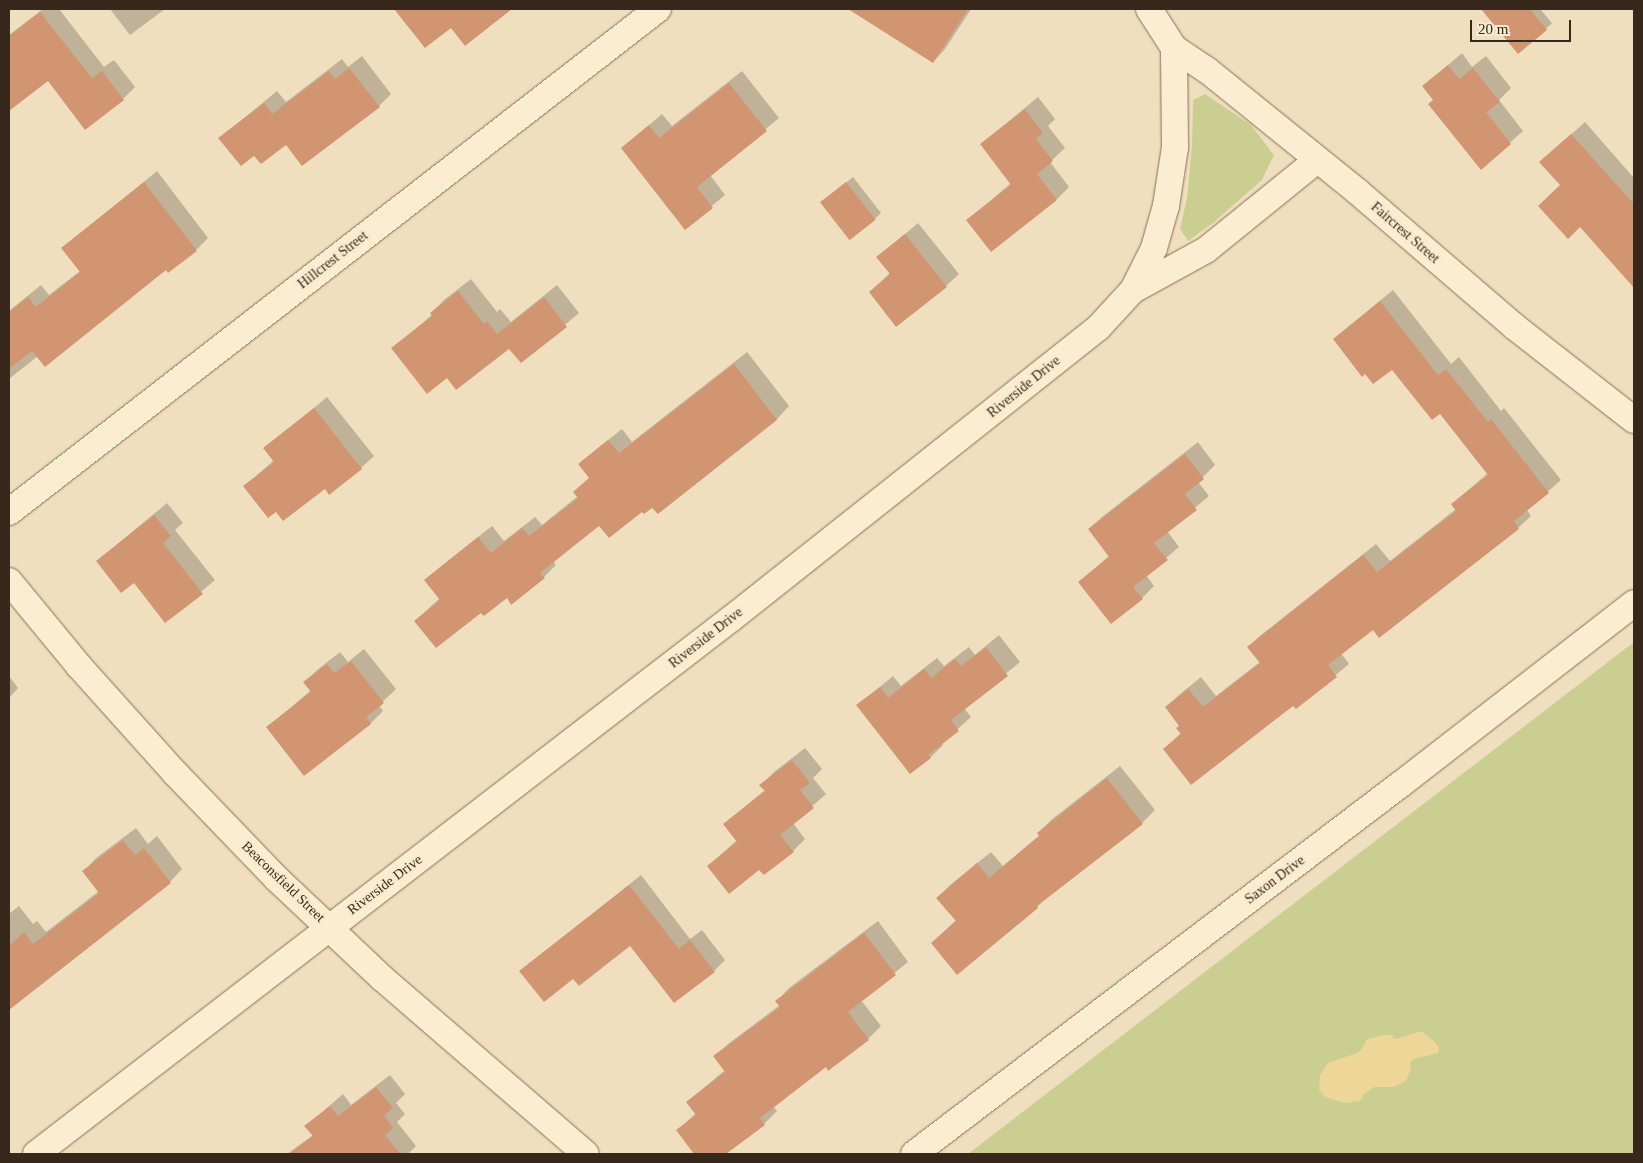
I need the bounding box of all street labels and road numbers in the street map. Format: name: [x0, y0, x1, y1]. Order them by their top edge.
street label: Faircrest Street: [1367, 199, 1443, 267]
street label: Hillcrest Street: [295, 227, 371, 293]
street label: Riverside Drive: [984, 352, 1064, 422]
street label: Riverside Drive: [666, 604, 746, 672]
street label: Beaconsfield Street: [238, 838, 328, 926]
street label: Riverside Drive: [344, 852, 426, 918]
street label: Saxon Drive: [1242, 852, 1308, 908]

